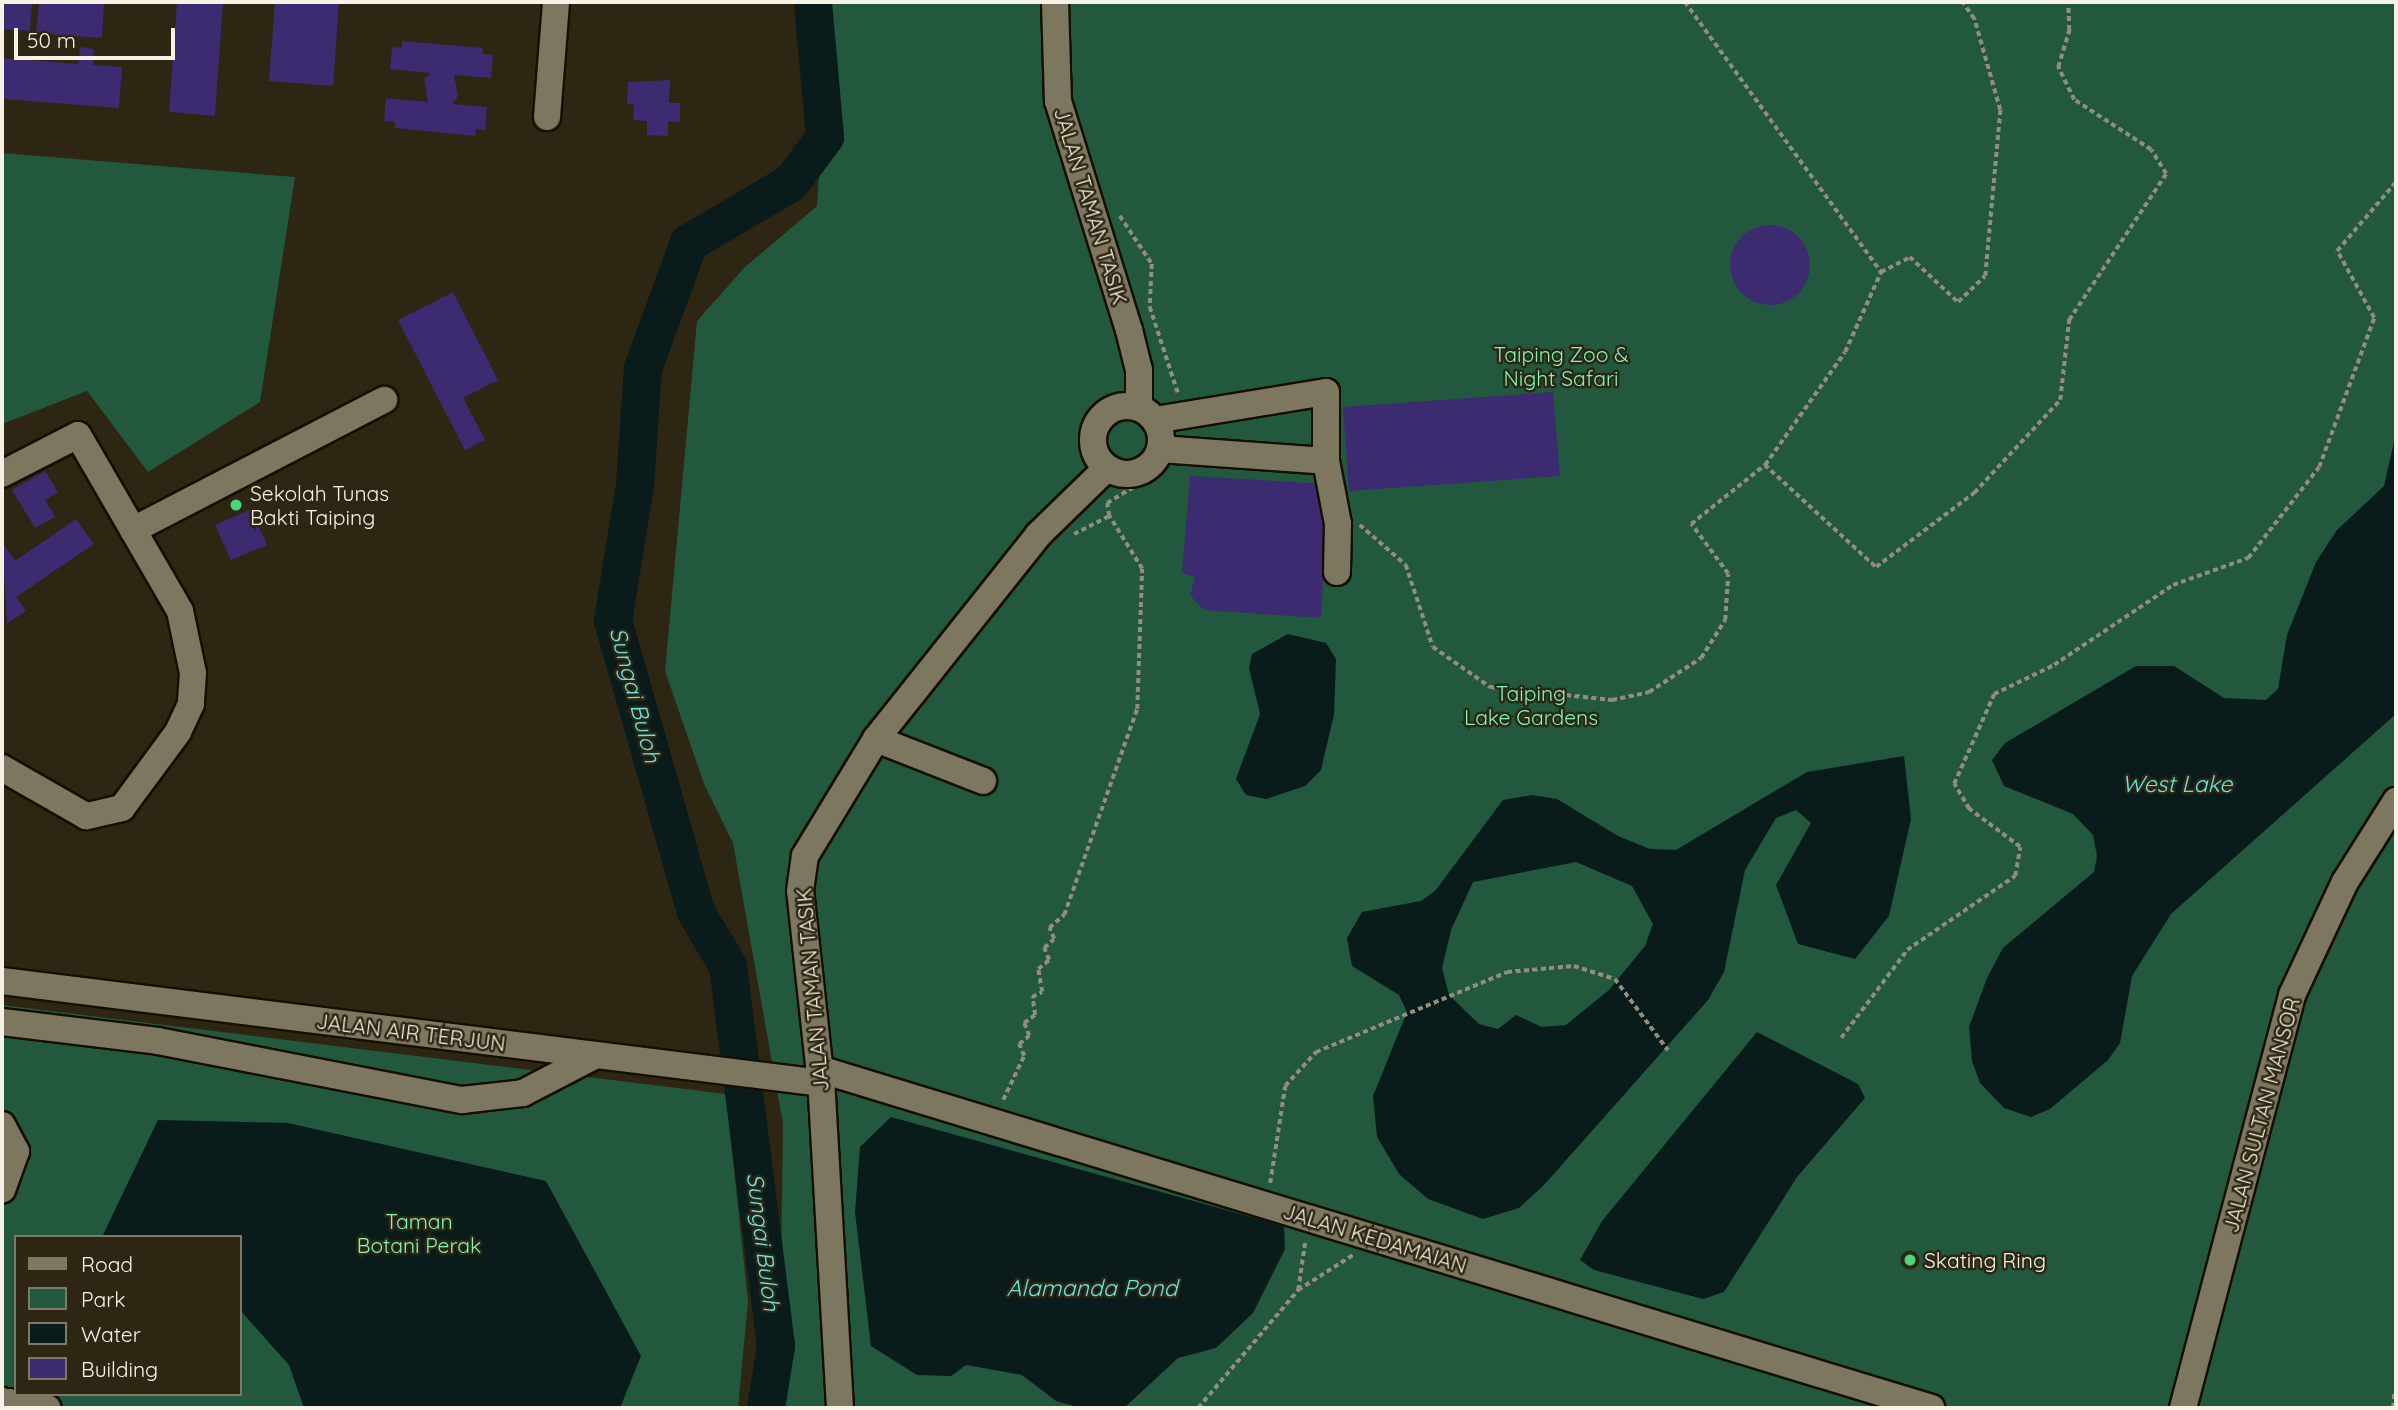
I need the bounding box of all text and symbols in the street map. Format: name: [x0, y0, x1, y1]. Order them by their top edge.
scale bar: [18, 14, 178, 58]
text: 50 m: [27, 27, 76, 53]
street label: JALAN TAMAN TASIK: [1049, 104, 1133, 308]
park label: Taiping Zoo & Night Safari: [1494, 341, 1628, 391]
place label: Sekolah Tunas Bakti Taiping: [250, 480, 389, 530]
marker: Sekolah Tunas Bakti Taiping: [228, 497, 244, 513]
water label: Sungai Buloh: [604, 624, 666, 766]
park label: Taiping Lake Gardens: [1464, 680, 1598, 730]
water label: West Lake: [2122, 770, 2232, 798]
street label: JALAN TAMAN TASIK: [791, 887, 833, 1093]
street label: JALAN SULTAN MANSOR: [2217, 995, 2305, 1235]
street label: JALAN AIR TERJUN: [315, 1008, 507, 1056]
water label: Sungai Buloh: [741, 1171, 785, 1313]
street label: JALAN KEDAMAIAN: [1280, 1198, 1470, 1278]
park label: Taman Botani Perak: [357, 1208, 481, 1258]
legend: [14, 1235, 242, 1396]
place label: Skating Ring: [1924, 1247, 2046, 1273]
text: Road: [81, 1251, 133, 1277]
marker: Skating Ring: [1902, 1252, 1918, 1268]
water label: Alamanda Pond: [1006, 1274, 1178, 1302]
text: Park: [81, 1286, 125, 1312]
text: Water: [81, 1321, 141, 1347]
text: Building: [81, 1356, 158, 1382]

